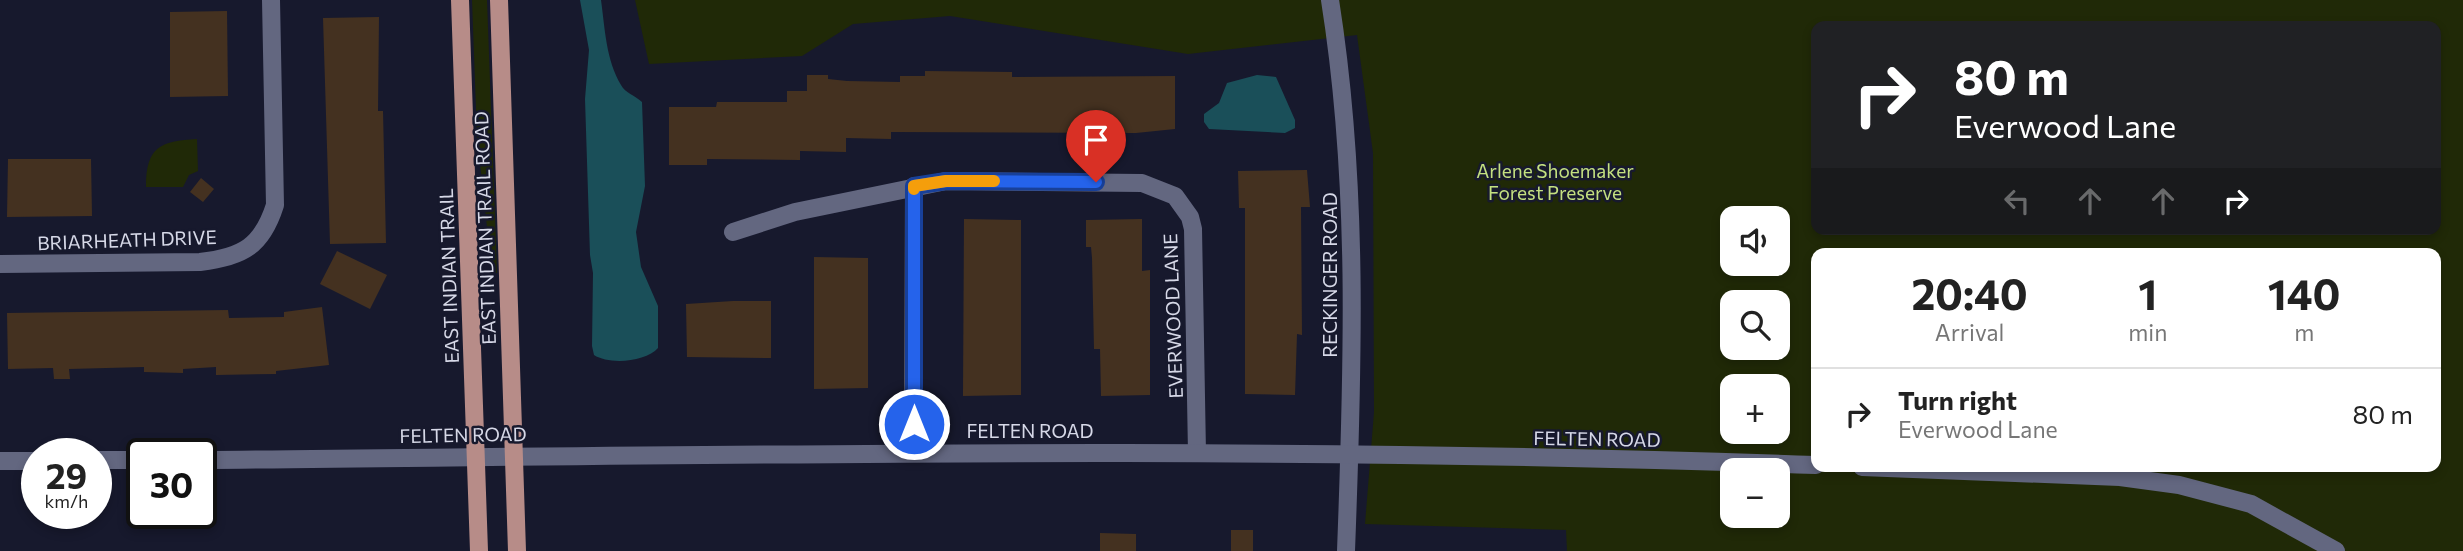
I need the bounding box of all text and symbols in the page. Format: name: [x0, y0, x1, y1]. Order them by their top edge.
text: 80 m: [1954, 45, 2069, 105]
icon: right: [1839, 49, 1930, 140]
text: Everwood Lane: [1954, 105, 2176, 145]
pin: [1066, 110, 1126, 182]
street label: EAST INDIAN TRAIL ROAD: [469, 111, 500, 345]
icon: arrive: [1077, 121, 1115, 159]
park label: Arlene Shoemaker Forest Preserve: [1476, 159, 1634, 204]
icon: left: [1998, 182, 2036, 220]
icon: ahead: [2071, 182, 2109, 220]
icon: ahead: [2144, 182, 2182, 220]
icon: right: [2217, 182, 2255, 220]
street label: EAST INDIAN TRAIL: [434, 188, 463, 364]
street label: RECKINGER ROAD: [1318, 192, 1341, 358]
map controls: [1720, 206, 1790, 528]
button: sound: [1720, 206, 1790, 276]
street label: BRIARHEATH DRIVE: [37, 225, 217, 254]
street label: EVERWOOD LANE: [1158, 233, 1187, 399]
text: 20:40: [1911, 267, 2028, 319]
text: 1: [2138, 267, 2157, 319]
text: 140: [2268, 267, 2341, 319]
button: search: [1720, 290, 1790, 360]
text: Arrival: [1935, 318, 2004, 346]
text: min: [2128, 318, 2167, 346]
text: m: [2294, 318, 2314, 346]
button: +: [1720, 374, 1790, 444]
text: Turn right: [1898, 384, 2017, 415]
position arrow: [877, 387, 951, 461]
icon: right: [1839, 395, 1877, 433]
text: 80 m: [2353, 398, 2413, 429]
text: Everwood Lane: [1898, 415, 2058, 443]
street label: FELTEN ROAD: [966, 419, 1094, 442]
street label: FELTEN ROAD: [399, 422, 527, 447]
street label: FELTEN ROAD: [1533, 426, 1661, 451]
speed limit sign: 30: [126, 438, 217, 529]
text: 29: [46, 453, 87, 496]
button: −: [1720, 458, 1790, 528]
text: km/h: [45, 490, 88, 512]

